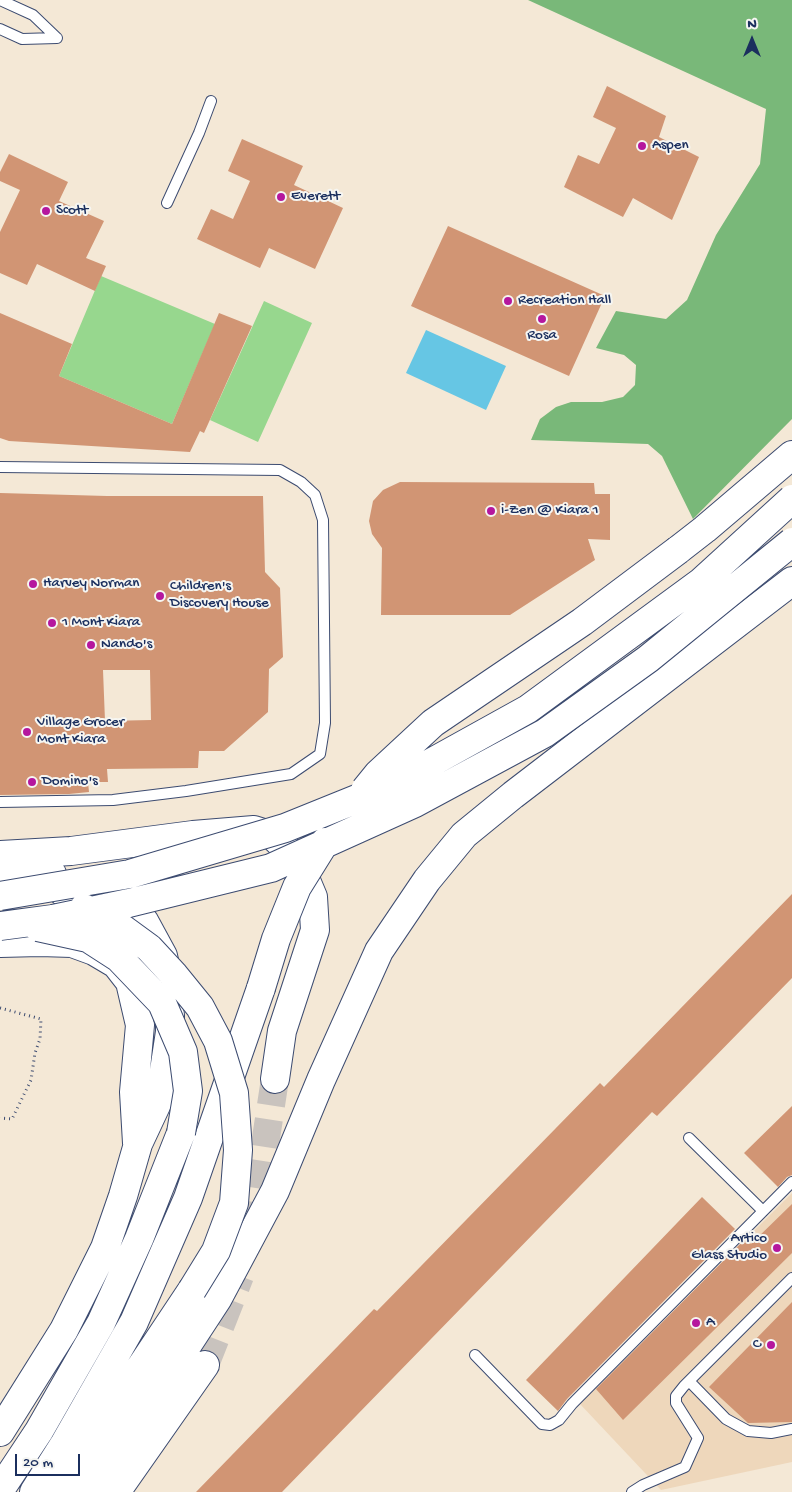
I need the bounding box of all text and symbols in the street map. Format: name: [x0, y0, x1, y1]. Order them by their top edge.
north arrow: [727, 15, 777, 65]
text: N: [747, 16, 757, 33]
place label: Aspen: [652, 137, 689, 155]
marker: Aspen: [636, 140, 648, 152]
place label: Everett: [291, 188, 340, 206]
marker: Everett: [275, 191, 287, 203]
place label: Scott: [56, 202, 88, 220]
marker: Scott: [40, 205, 52, 217]
place label: Recreation Hall: [518, 292, 611, 310]
marker: Recreation Hall: [502, 295, 514, 307]
marker: Rosa: [536, 313, 548, 325]
place label: Rosa: [527, 327, 557, 345]
place label: i-Zen @ Kiara 1: [501, 502, 599, 520]
marker: i-Zen @ Kiara 1: [485, 505, 497, 517]
place label: Harvey Norman: [43, 575, 139, 593]
marker: Harvey Norman: [27, 578, 39, 590]
place label: Children's Discovery House: [170, 578, 269, 613]
marker: Children's Discovery House: [154, 590, 166, 602]
place label: 1 Mont Kiara: [62, 614, 140, 632]
marker: 1 Mont Kiara: [46, 617, 58, 629]
place label: Nando's: [101, 636, 152, 654]
marker: Nando's: [85, 639, 97, 651]
place label: Village Grocer Mont Kiara: [37, 714, 124, 749]
marker: Village Grocer Mont Kiara: [21, 726, 33, 738]
place label: Domino's: [42, 773, 98, 791]
marker: Domino's: [26, 776, 38, 788]
place label: Artico Glass Studio: [691, 1230, 767, 1265]
marker: Artico Glass Studio: [771, 1242, 783, 1254]
place label: A: [706, 1314, 715, 1332]
marker: A: [690, 1317, 702, 1329]
place label: C: [753, 1336, 761, 1354]
marker: C: [765, 1339, 777, 1351]
scale bar: [18, 1444, 82, 1476]
text: 20 m: [23, 1454, 53, 1472]

